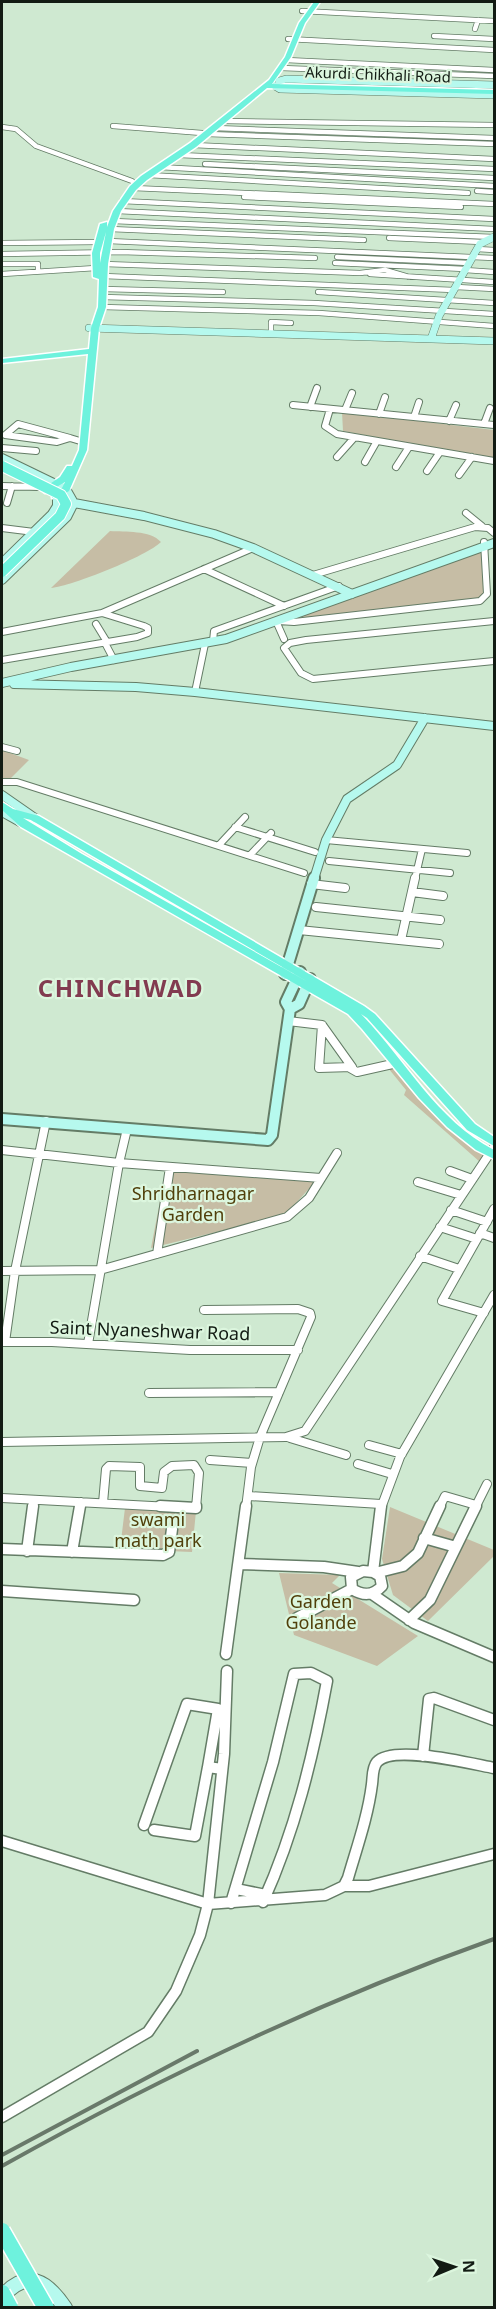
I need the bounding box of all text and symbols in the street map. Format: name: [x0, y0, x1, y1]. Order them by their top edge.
street label: Akurdi Chikhali Road: [305, 61, 451, 87]
district label: CHINCHWAD: [38, 971, 204, 1004]
park label: Shridharnagar Garden: [132, 1181, 255, 1226]
street label: Saint Nyaneshwar Road: [49, 1315, 251, 1345]
park label: swami math park: [114, 1507, 202, 1552]
park label: Garden Golande: [285, 1589, 357, 1634]
north arrow: [424, 2237, 484, 2297]
text: N: [458, 2260, 480, 2273]

